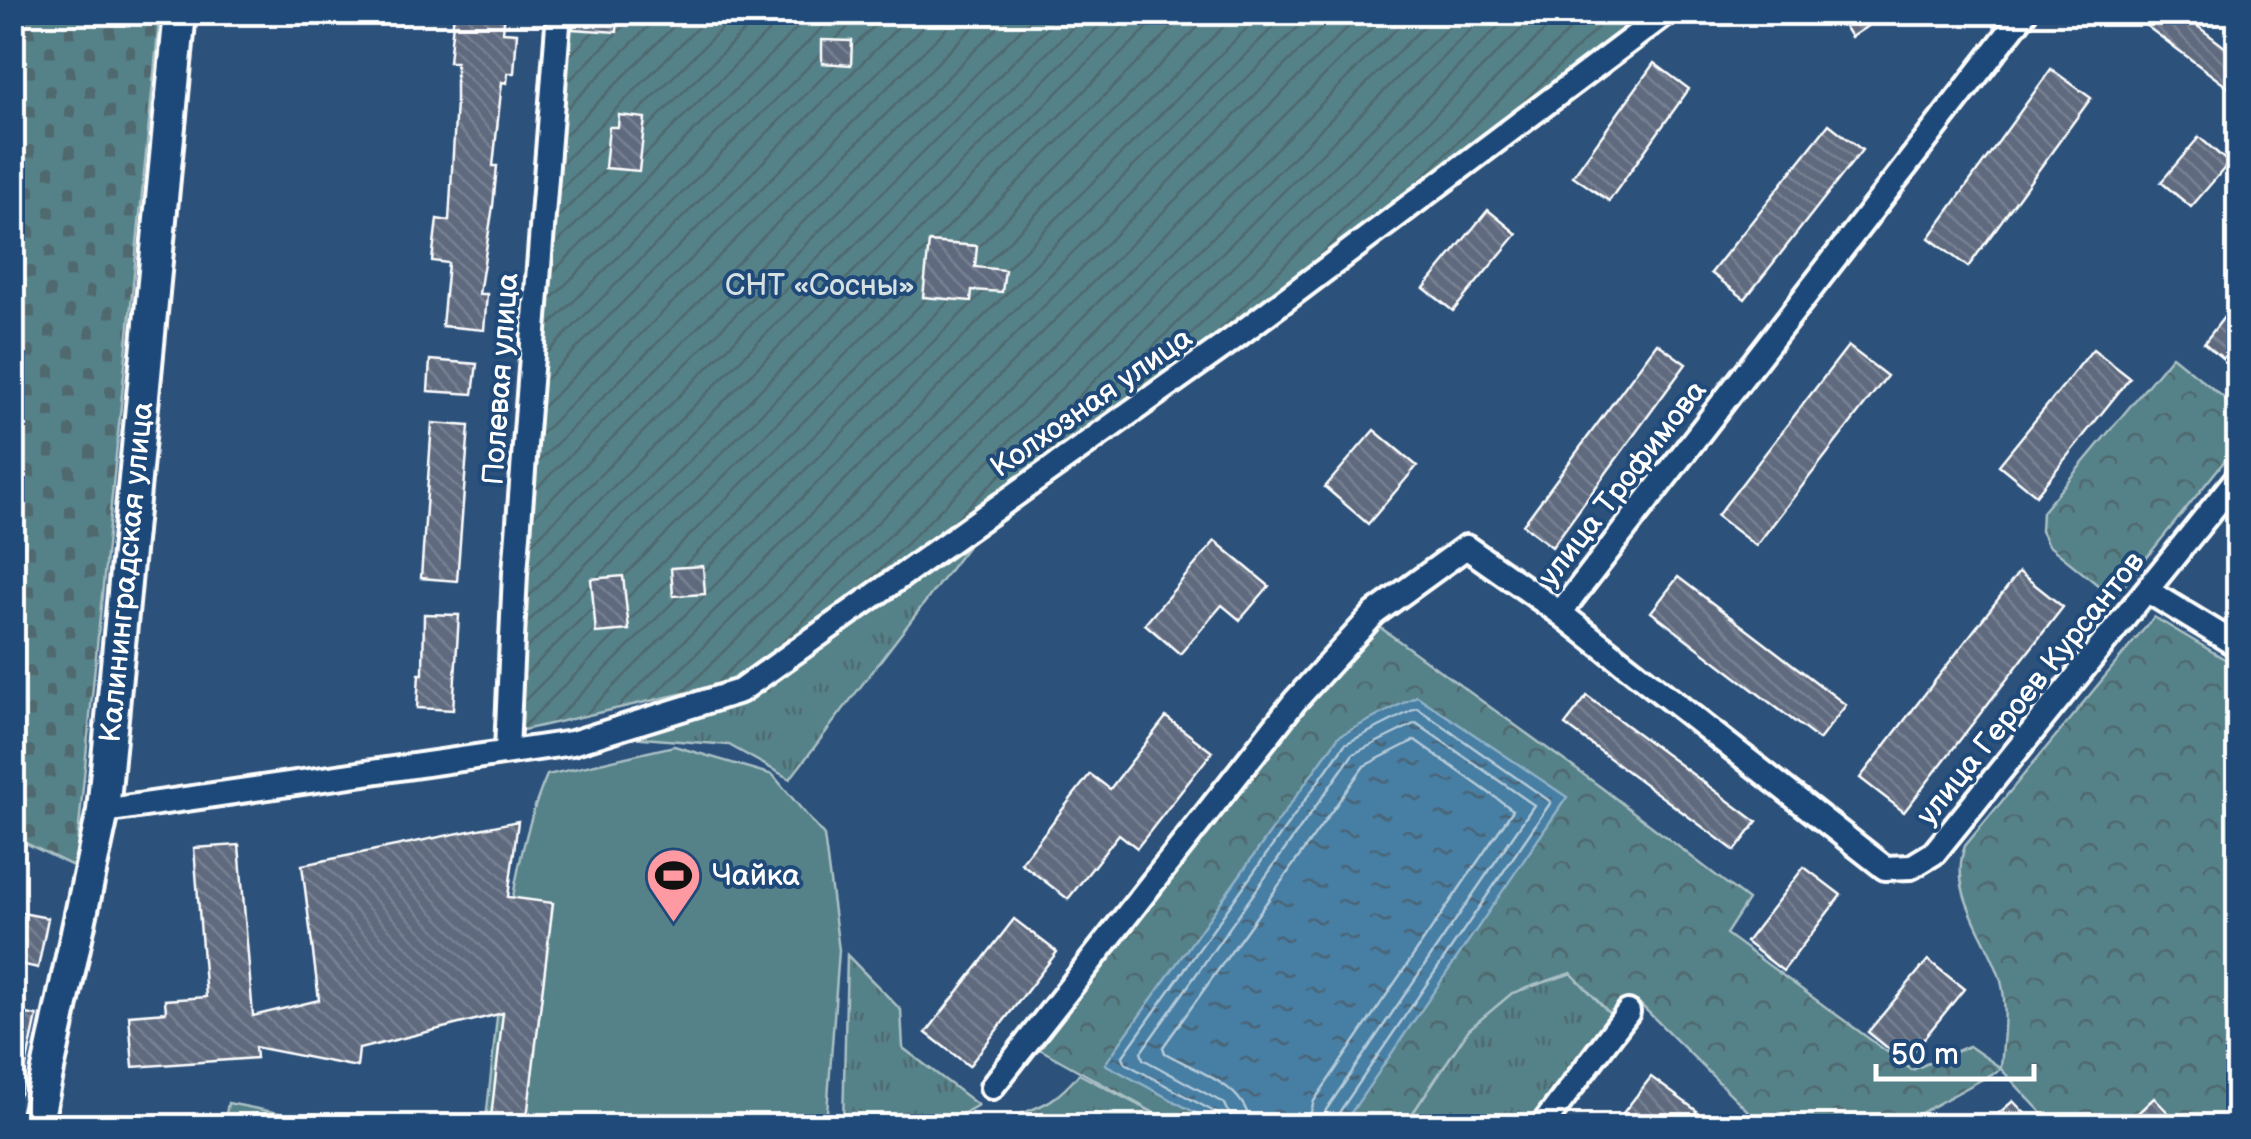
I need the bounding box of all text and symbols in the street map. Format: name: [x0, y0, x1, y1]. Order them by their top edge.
park label: СНТ «Сосны»: [725, 268, 915, 304]
street label: Полевая улица: [476, 271, 526, 486]
street label: Колхозная улица: [984, 320, 1199, 486]
street label: улица Трофимова: [1531, 373, 1715, 594]
street label: Калининградская улица: [93, 400, 161, 744]
street label: улица Героев Курсантов: [1909, 544, 2152, 833]
sports icon: Чайка: [643, 845, 703, 924]
place label: Чайка: [712, 858, 800, 894]
scale bar: [1876, 1019, 2034, 1081]
text: 50 m: [1891, 1037, 1959, 1073]

